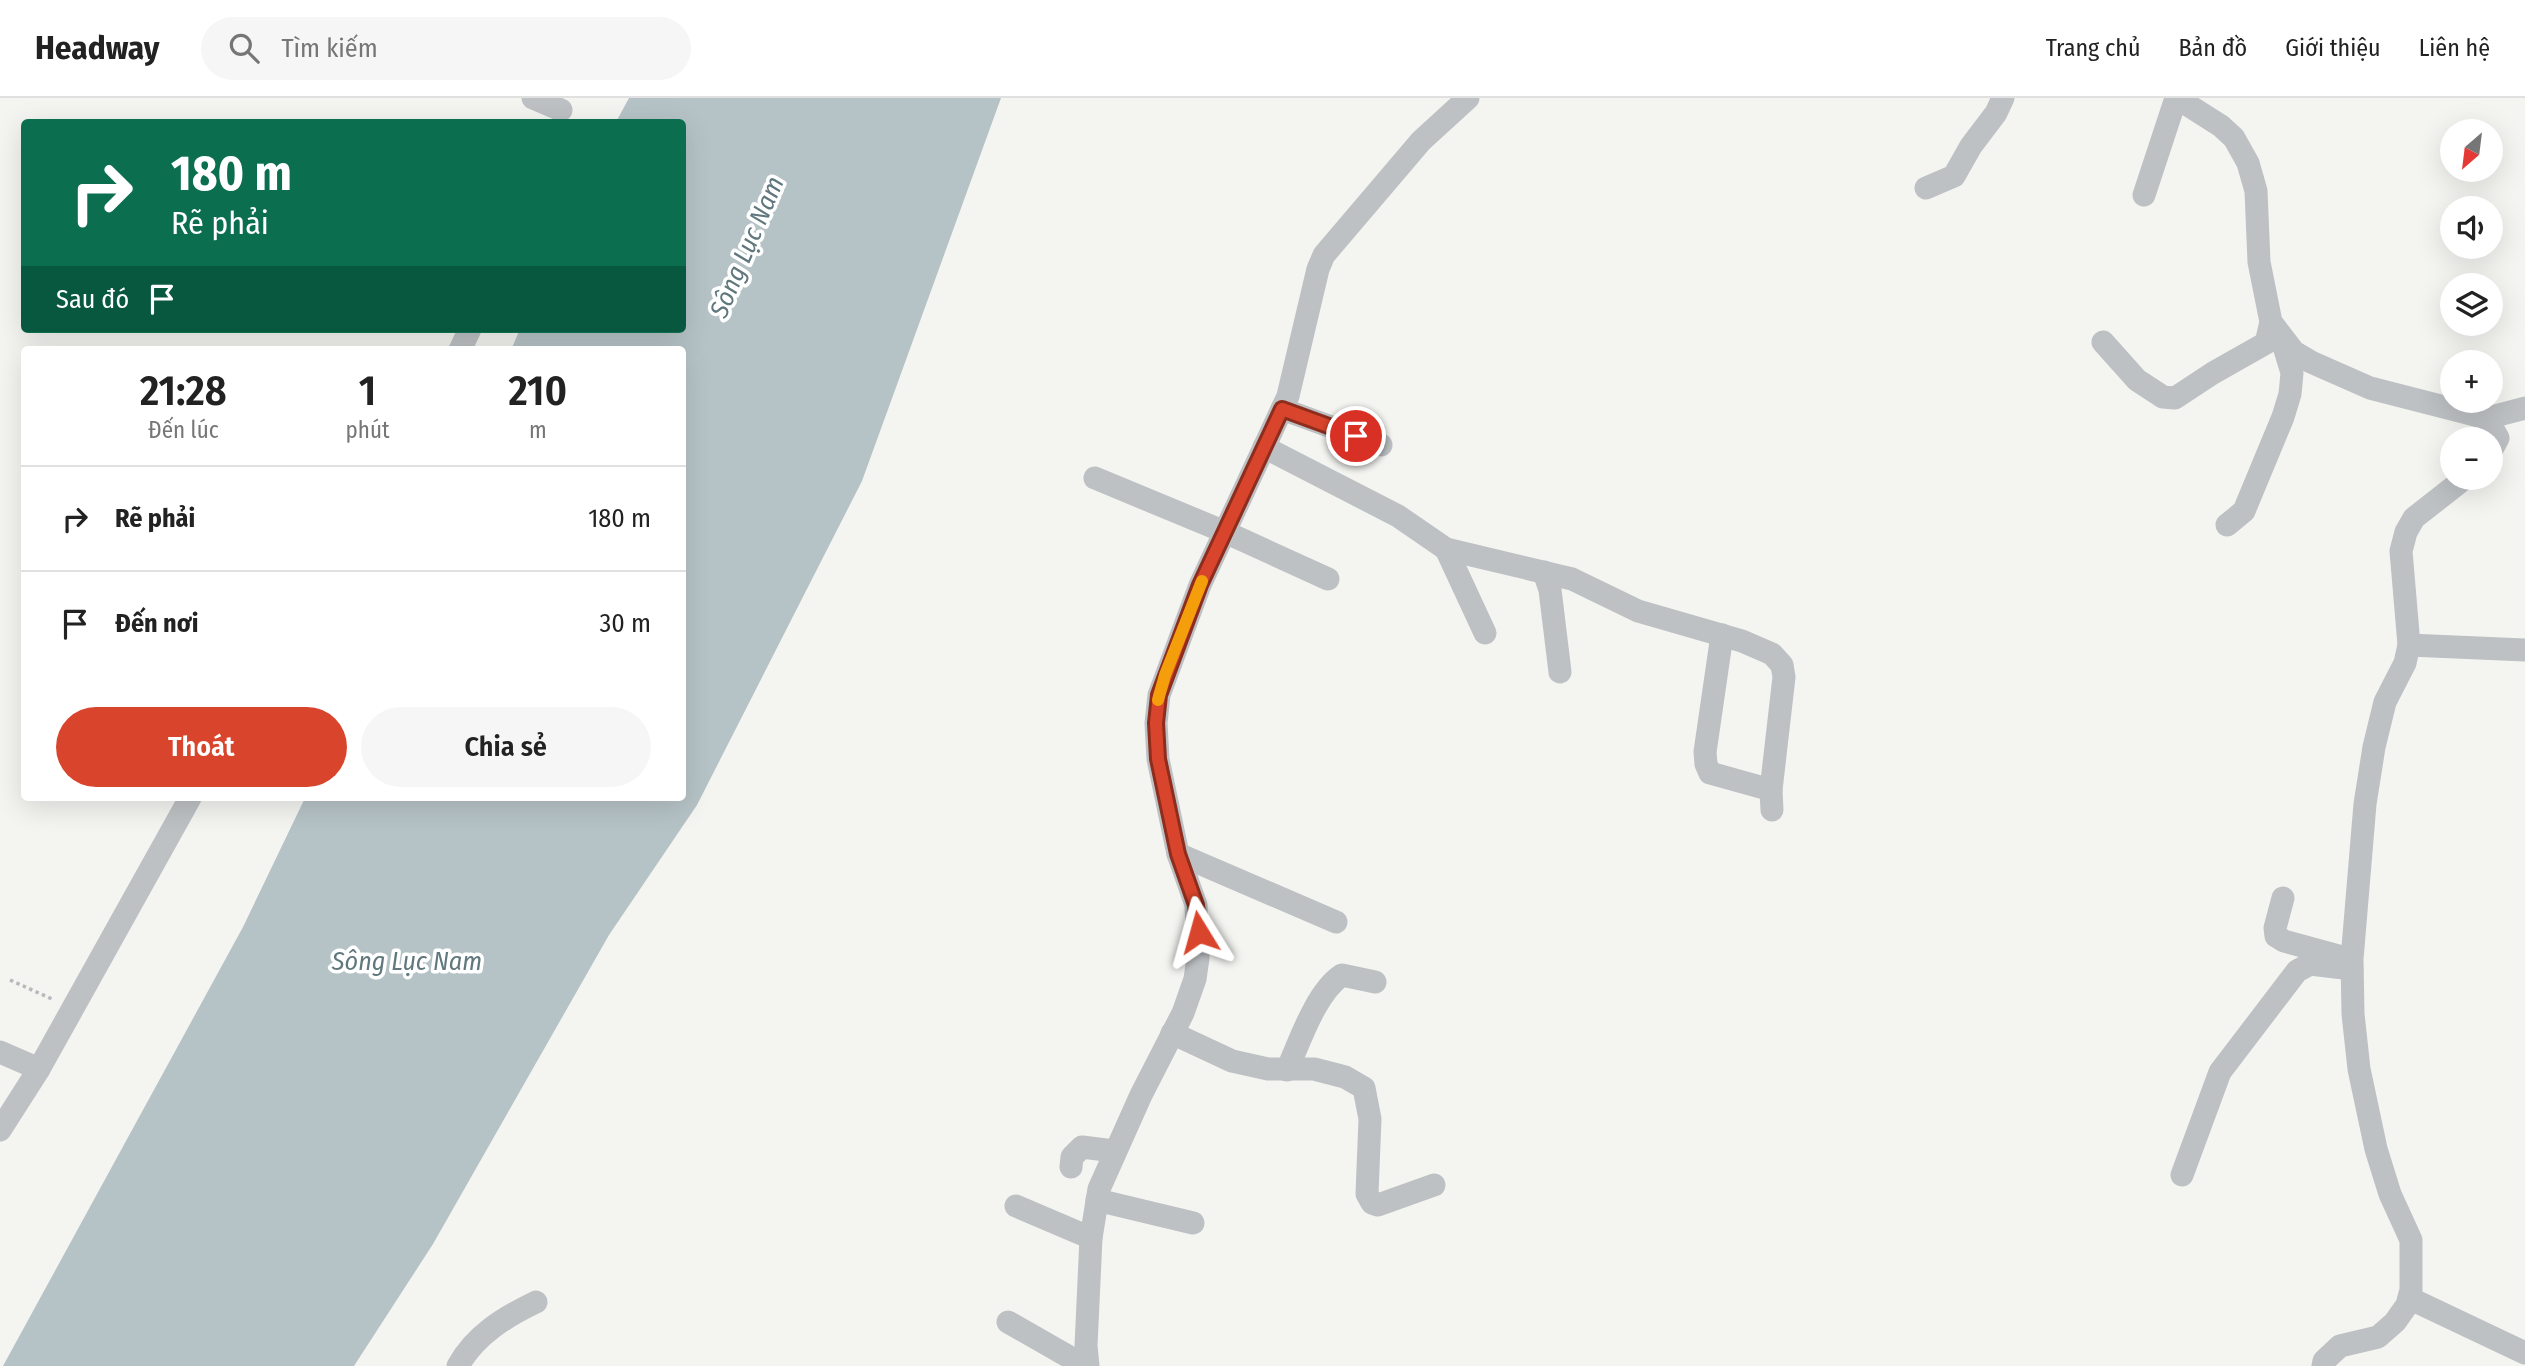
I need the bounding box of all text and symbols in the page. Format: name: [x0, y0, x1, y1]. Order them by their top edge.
search box: [201, 17, 691, 80]
text: Headway: [35, 28, 159, 68]
icon: search: [225, 29, 263, 67]
text: Tìm kiếm: [281, 33, 378, 64]
text: Trang chủ: [2046, 34, 2140, 62]
text: Bản đồ: [2178, 34, 2247, 62]
text: Giới thiệu: [2285, 34, 2381, 62]
text: Liên hệ: [2419, 34, 2490, 62]
north arrow: [2440, 119, 2502, 182]
map controls: [2440, 119, 2503, 490]
text: 180 m: [171, 144, 292, 203]
icon: right: [56, 147, 147, 238]
water label: Sông Lục Nam: [703, 172, 791, 323]
button: sound: [2440, 196, 2503, 259]
text: Rẽ phải: [171, 204, 269, 242]
button: layers: [2440, 273, 2503, 336]
icon: arrive: [143, 280, 181, 318]
text: Sau đó: [56, 284, 129, 315]
button: +: [2440, 350, 2503, 413]
text: 21:28: [140, 366, 227, 416]
text: 1: [359, 366, 376, 416]
text: 210: [508, 366, 567, 416]
pin: [1326, 406, 1386, 466]
text: Đến lúc: [148, 416, 219, 444]
text: phút: [346, 416, 390, 444]
text: m: [529, 416, 547, 444]
icon: arrive: [1337, 417, 1375, 455]
button: −: [2440, 427, 2503, 490]
icon: right: [56, 500, 94, 538]
text: Rẽ phải: [115, 503, 195, 534]
text: 180 m: [588, 503, 651, 534]
icon: arrive: [56, 605, 94, 643]
text: Đến nơi: [115, 608, 198, 639]
text: 30 m: [600, 608, 651, 639]
button: Thoát: [56, 707, 347, 787]
button: Chia sẻ: [361, 707, 651, 787]
position arrow: [1162, 895, 1236, 969]
water label: Sông Lục Nam: [331, 946, 482, 977]

